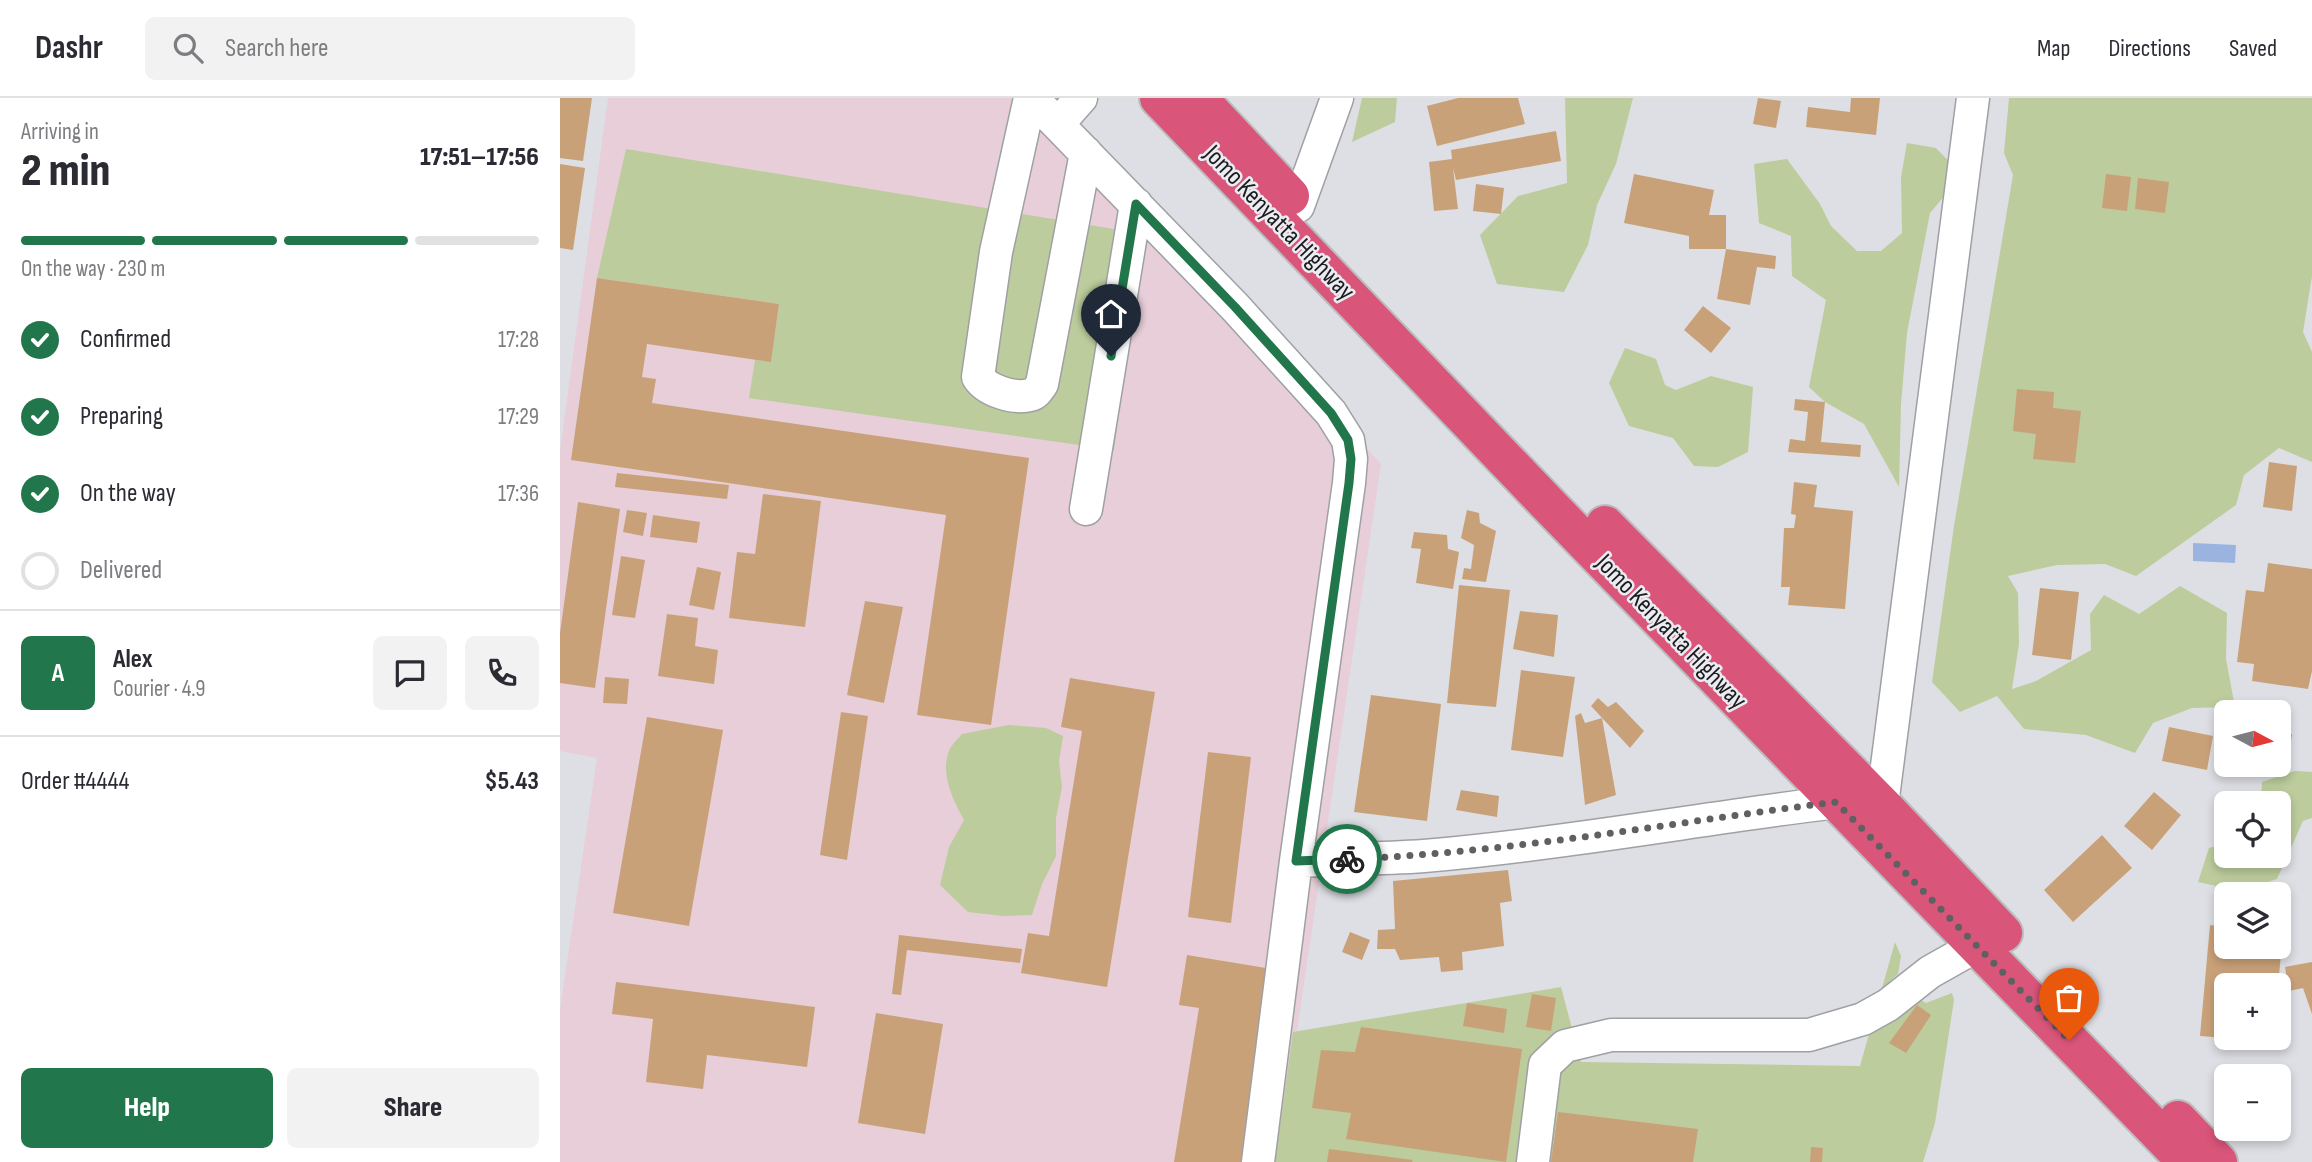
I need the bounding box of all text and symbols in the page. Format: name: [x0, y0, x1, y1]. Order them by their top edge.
search box: [145, 17, 635, 80]
text: Dashr: [35, 28, 103, 68]
icon: search: [169, 29, 207, 67]
text: Search here: [225, 33, 328, 64]
text: Map: [2037, 34, 2070, 63]
text: Directions: [2108, 34, 2191, 63]
text: Saved: [2229, 34, 2277, 63]
text: Arriving in: [21, 118, 99, 146]
street label: Jomo Kenyatta Highway: [1196, 138, 1361, 307]
text: 17:51–17:56: [420, 142, 539, 173]
text: 2 min: [21, 144, 110, 199]
text: On the way · 230 m: [21, 255, 165, 283]
pin: [1081, 284, 1141, 356]
icon: home: [1092, 295, 1130, 333]
icon: check: [21, 321, 59, 359]
text: Confirmed: [80, 324, 171, 355]
text: 17:28: [498, 326, 539, 354]
icon: check: [21, 398, 59, 436]
text: Preparing: [80, 401, 163, 432]
text: 17:29: [498, 403, 539, 431]
icon: check: [21, 475, 59, 513]
text: On the way: [80, 478, 176, 509]
text: 17:36: [498, 480, 539, 508]
street label: Jomo Kenyatta Highway: [1588, 547, 1753, 716]
text: Delivered: [80, 555, 162, 586]
button: chat: [373, 636, 447, 710]
button: phone: [465, 636, 539, 710]
text: Alex: [113, 644, 153, 675]
text: A: [52, 658, 64, 689]
text: Courier · 4.9: [113, 675, 205, 703]
north arrow: [2214, 700, 2291, 777]
map controls: [2214, 700, 2291, 1141]
text: Order #4444: [21, 766, 129, 797]
text: $5.43: [484, 766, 539, 797]
button: locate: [2214, 791, 2291, 868]
courier: [1312, 824, 1382, 894]
icon: bike: [1328, 840, 1366, 878]
button: layers: [2214, 882, 2291, 959]
pin: [2039, 968, 2099, 1040]
button: +: [2214, 973, 2291, 1050]
icon: bag: [2050, 979, 2088, 1017]
button: −: [2214, 1064, 2291, 1141]
button: Help: [21, 1068, 273, 1148]
button: Share: [287, 1068, 539, 1148]

